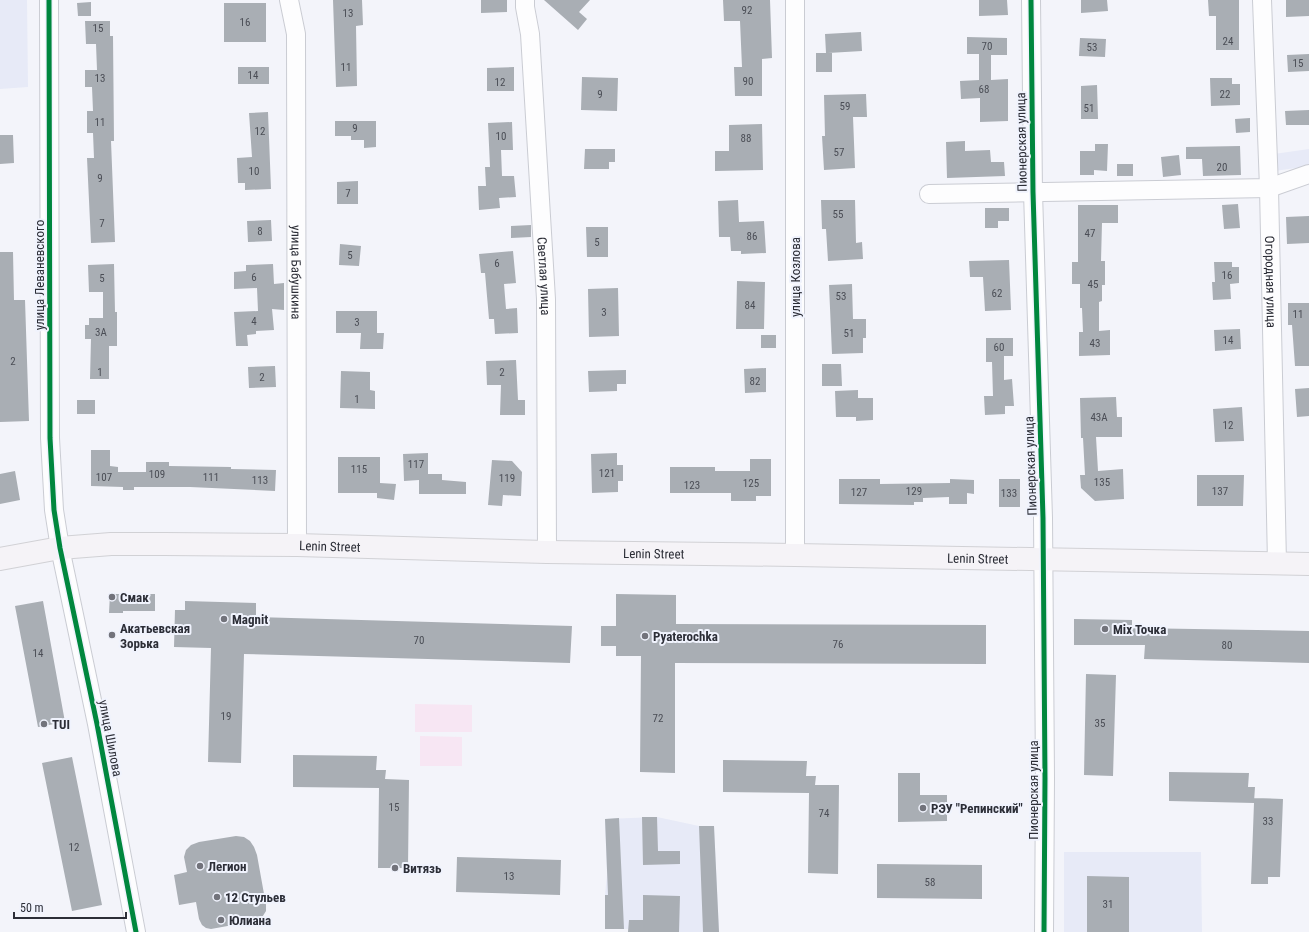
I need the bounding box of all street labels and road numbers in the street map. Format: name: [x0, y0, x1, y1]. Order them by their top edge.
street label: Пионерская улица: [1013, 92, 1030, 192]
street label: улица Леваневского: [32, 220, 47, 330]
street label: улица Бабушкина: [288, 225, 304, 320]
street label: Светлая улица: [534, 236, 553, 315]
street label: Огородная улица: [1262, 236, 1279, 328]
street label: улица Козлова: [788, 237, 803, 317]
street label: Пионерская улица: [1021, 416, 1040, 516]
street label: Lenin Street: [299, 538, 361, 555]
street label: Lenin Street: [623, 546, 685, 562]
street label: Lenin Street: [947, 551, 1009, 567]
street label: улица Шилова: [96, 699, 125, 778]
street label: Пионерская улица: [1026, 740, 1041, 840]

